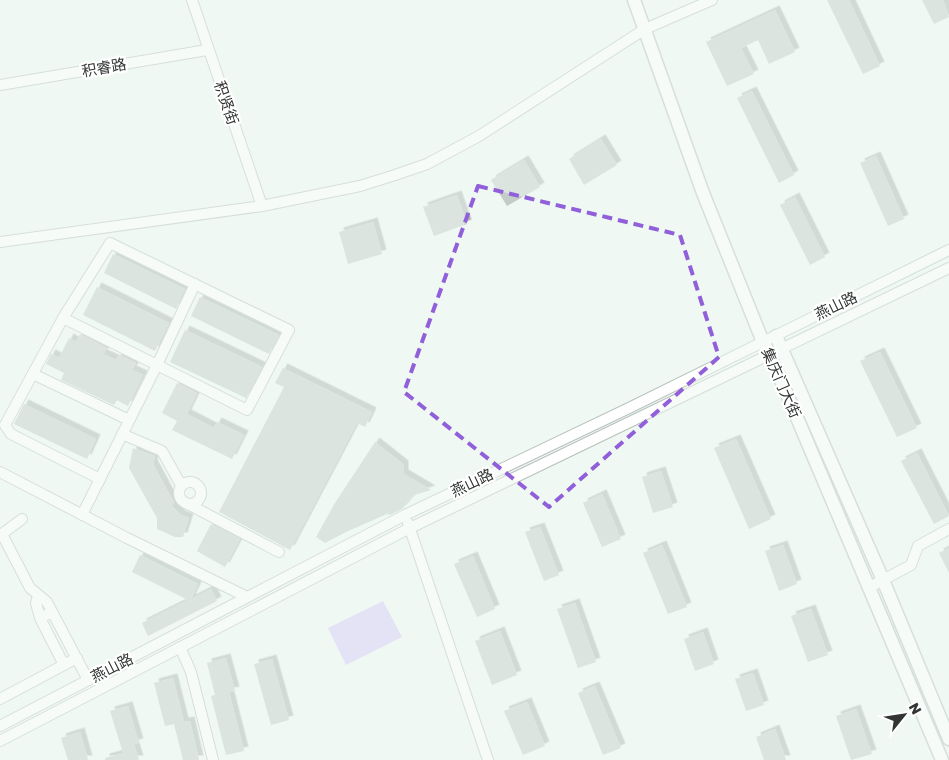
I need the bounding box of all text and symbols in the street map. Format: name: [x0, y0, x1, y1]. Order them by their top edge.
street label: 积睿路: [80, 54, 128, 80]
street label: 积贤街: [211, 78, 243, 127]
street label: 燕山路: [811, 287, 860, 323]
street label: 集庆门大街: [758, 345, 805, 421]
street label: 燕山路: [447, 464, 496, 500]
street label: 燕山路: [87, 649, 136, 685]
north arrow: [879, 690, 929, 740]
text: N: [906, 699, 926, 717]

